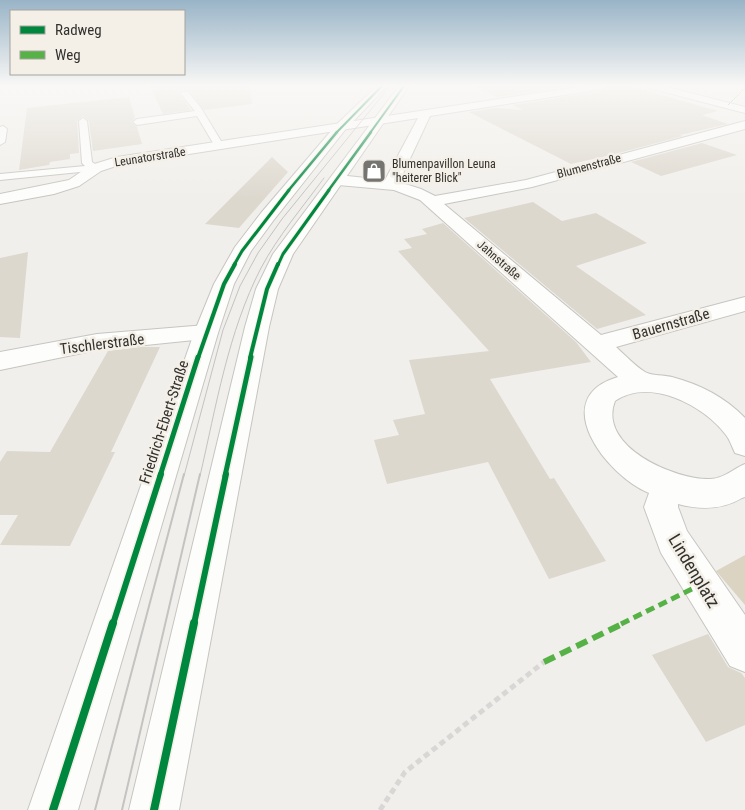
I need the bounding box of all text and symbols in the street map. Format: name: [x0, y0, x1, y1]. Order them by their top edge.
legend: [10, 10, 185, 75]
text: Radweg: [55, 21, 102, 39]
text: Weg: [55, 46, 81, 64]
street label: Leunatorstraße: [113, 144, 187, 170]
street label: Blumenstraße: [555, 151, 623, 181]
place label: Blumenpavillon Leuna "heiterer Blick": [392, 157, 496, 185]
shop icon: Blumenpavillon Leuna "heiterer Blick": [361, 158, 387, 184]
street label: Jahnstraße: [474, 237, 524, 283]
street label: Bauernstraße: [630, 304, 712, 344]
street label: Tischlerstraße: [59, 330, 145, 358]
street label: Friedrich-Ebert-Straße: [136, 358, 192, 486]
street label: Lindenplatz: [664, 530, 725, 612]

